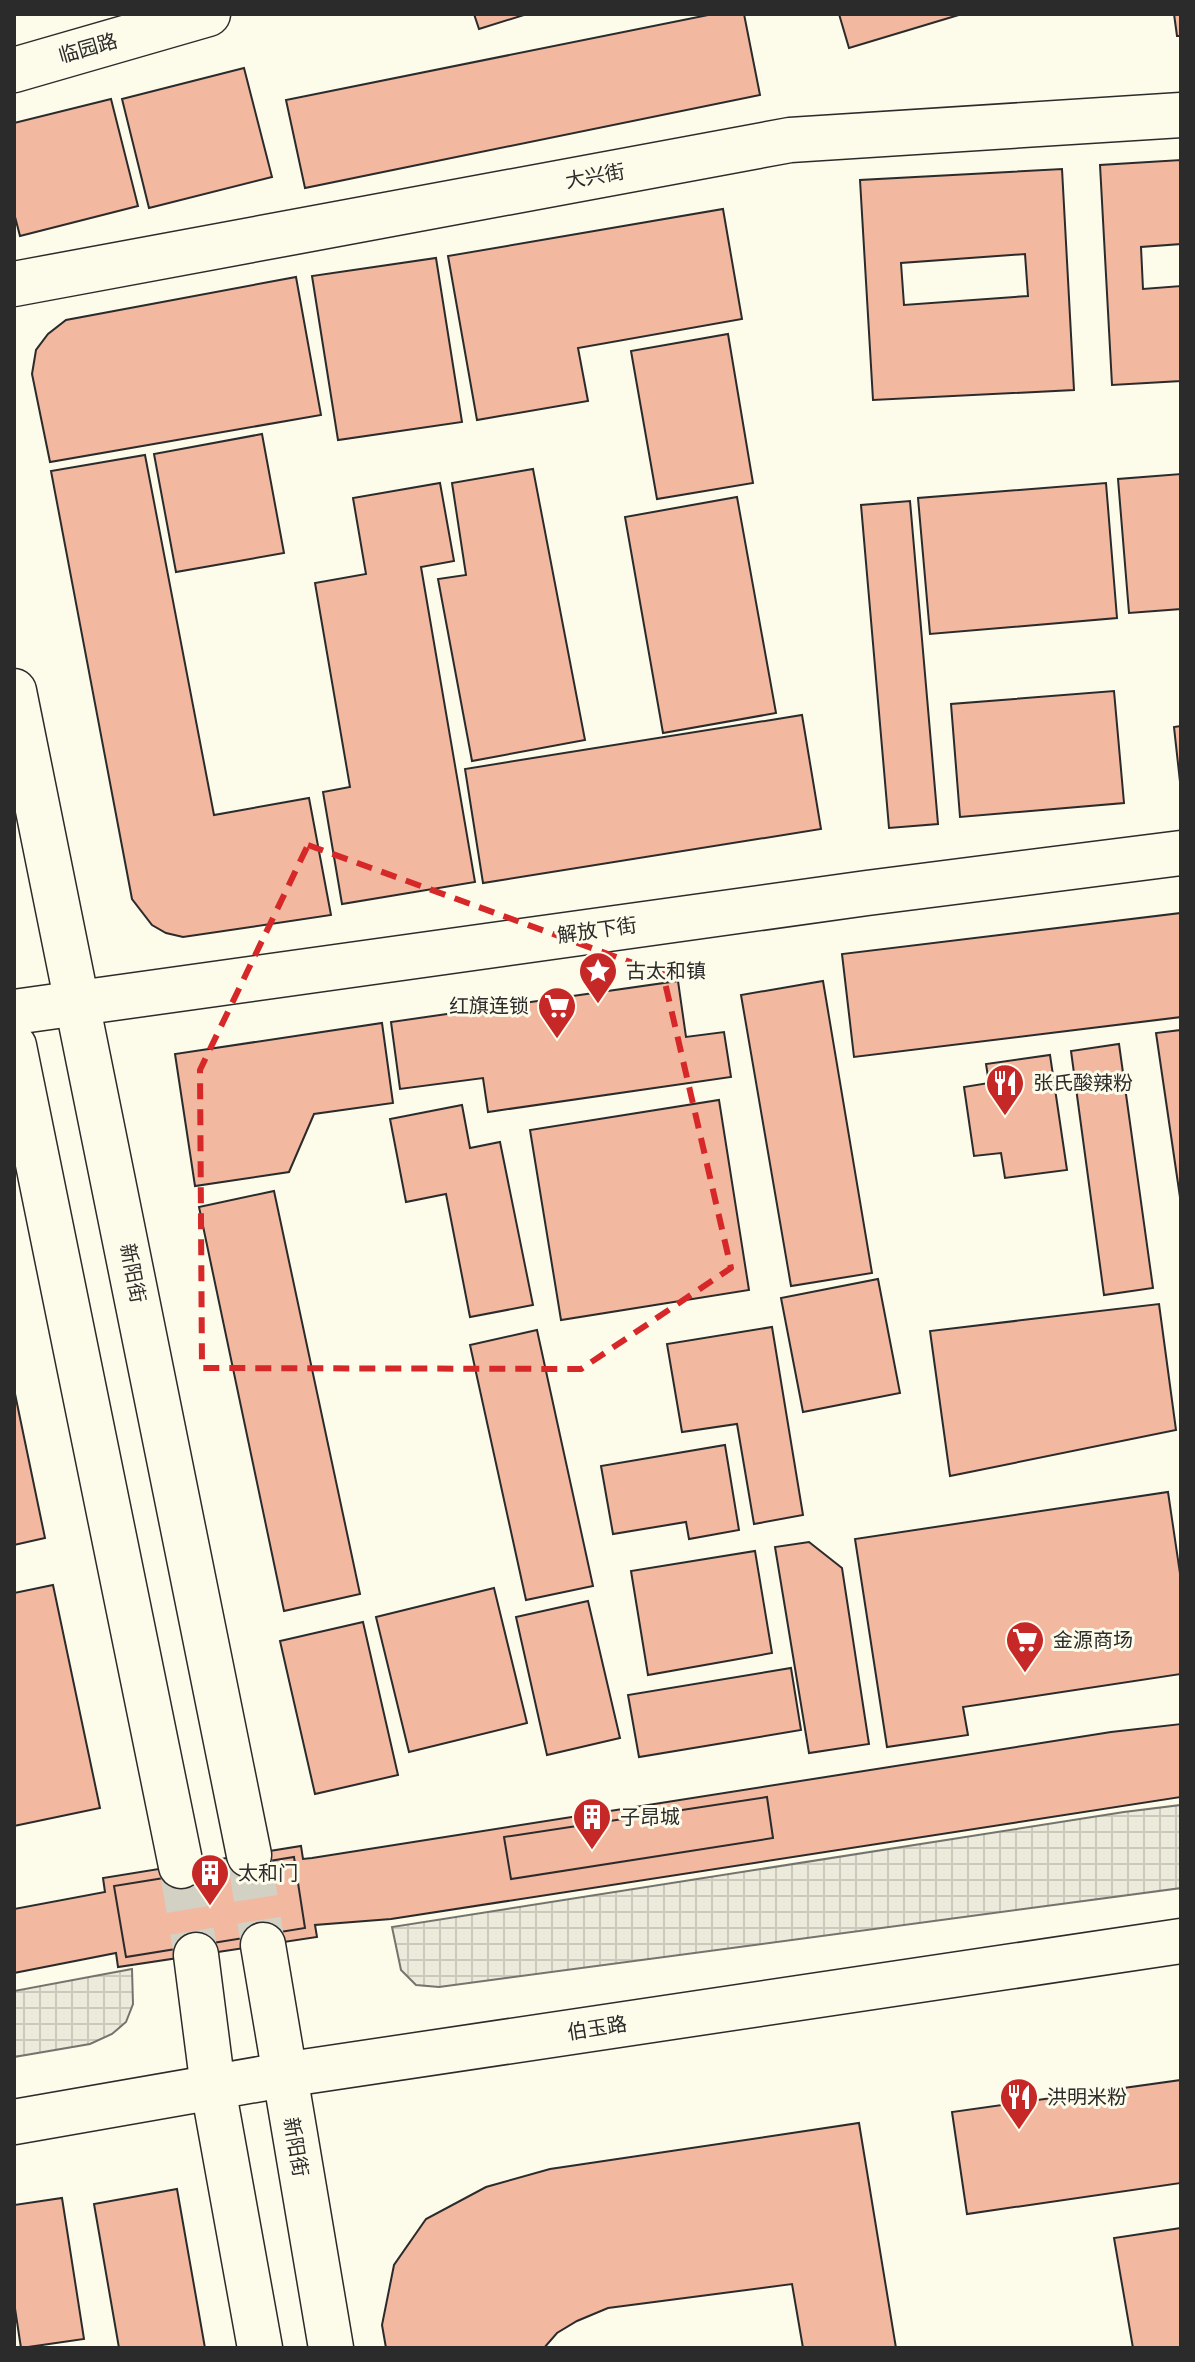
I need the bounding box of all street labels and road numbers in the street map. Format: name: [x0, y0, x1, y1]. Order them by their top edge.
street label: 临园路: [56, 29, 120, 67]
street label: 大兴街: [564, 160, 626, 192]
street label: 解放下街: [556, 914, 638, 946]
street label: 新阳街: [116, 1241, 150, 1305]
street label: 伯玉路: [566, 2012, 628, 2044]
street label: 新阳街: [280, 2116, 312, 2178]

